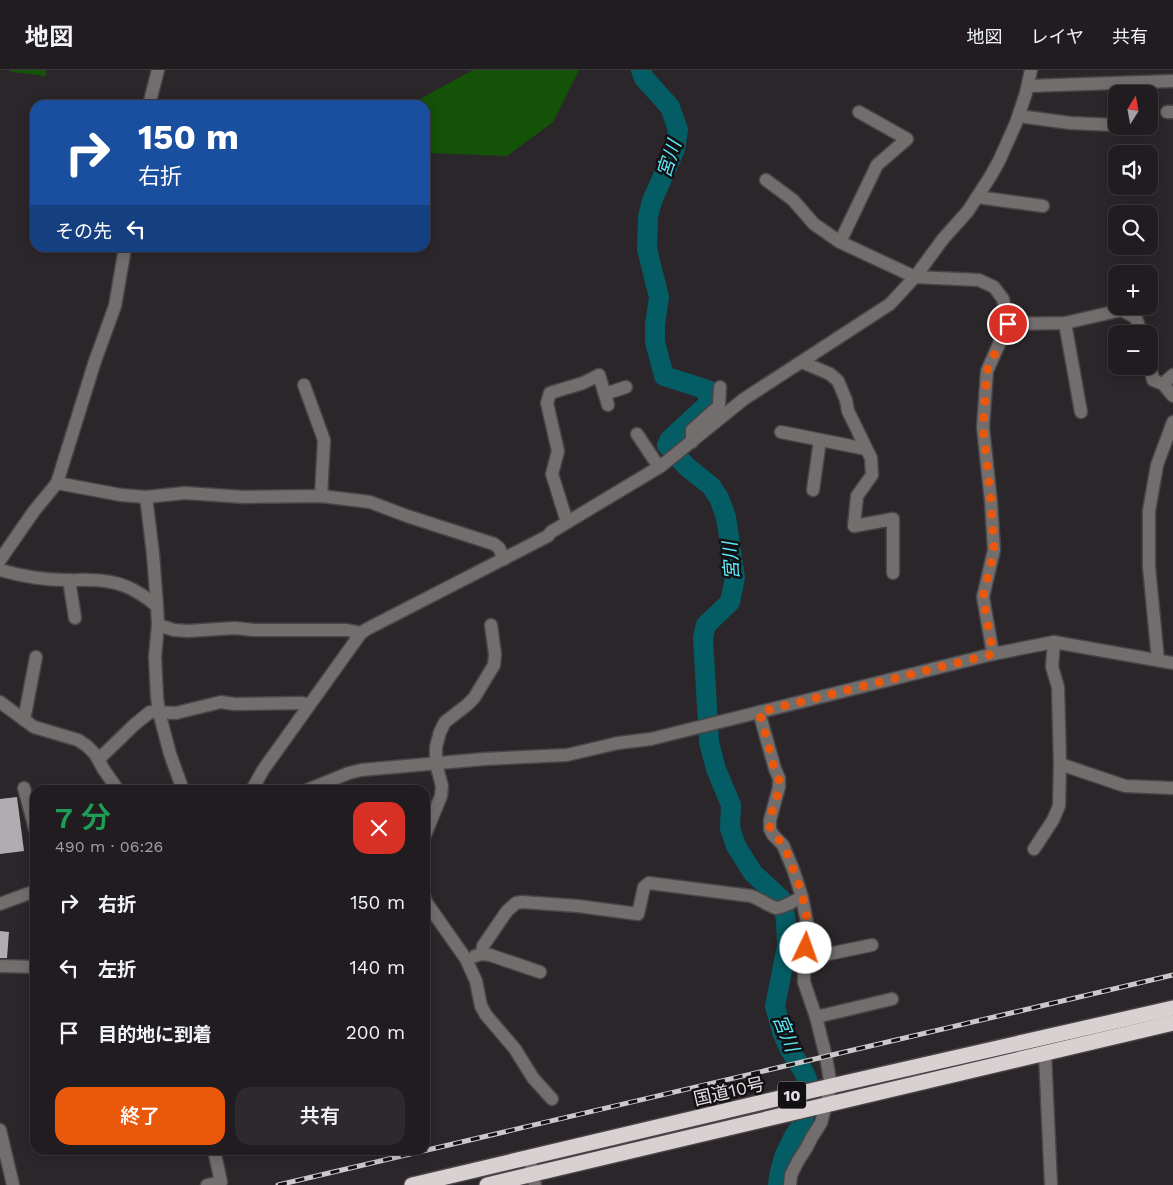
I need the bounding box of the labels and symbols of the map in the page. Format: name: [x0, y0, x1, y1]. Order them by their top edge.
north arrow: [1108, 85, 1158, 135]
water label: 宮川: [652, 135, 686, 181]
pin: [987, 303, 1029, 345]
water label: 宮川: [718, 539, 744, 581]
position arrow: [779, 921, 831, 973]
water label: 宮川: [768, 1011, 805, 1057]
street label: 国道10号: [691, 1073, 767, 1109]
road number: 10: [778, 1082, 806, 1108]

